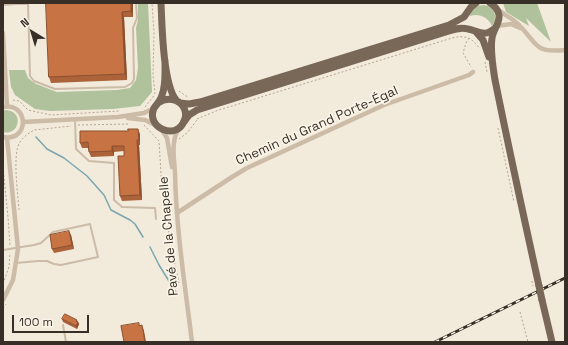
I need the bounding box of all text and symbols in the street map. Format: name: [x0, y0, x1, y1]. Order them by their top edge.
north arrow: [12, 12, 52, 52]
text: N: [17, 15, 32, 30]
street label: Chemin du Grand Porte-Égal: [233, 83, 401, 169]
street label: Pavé de la Chapelle: [156, 176, 182, 296]
scale bar: [14, 307, 91, 333]
text: 100 m: [19, 314, 53, 330]

